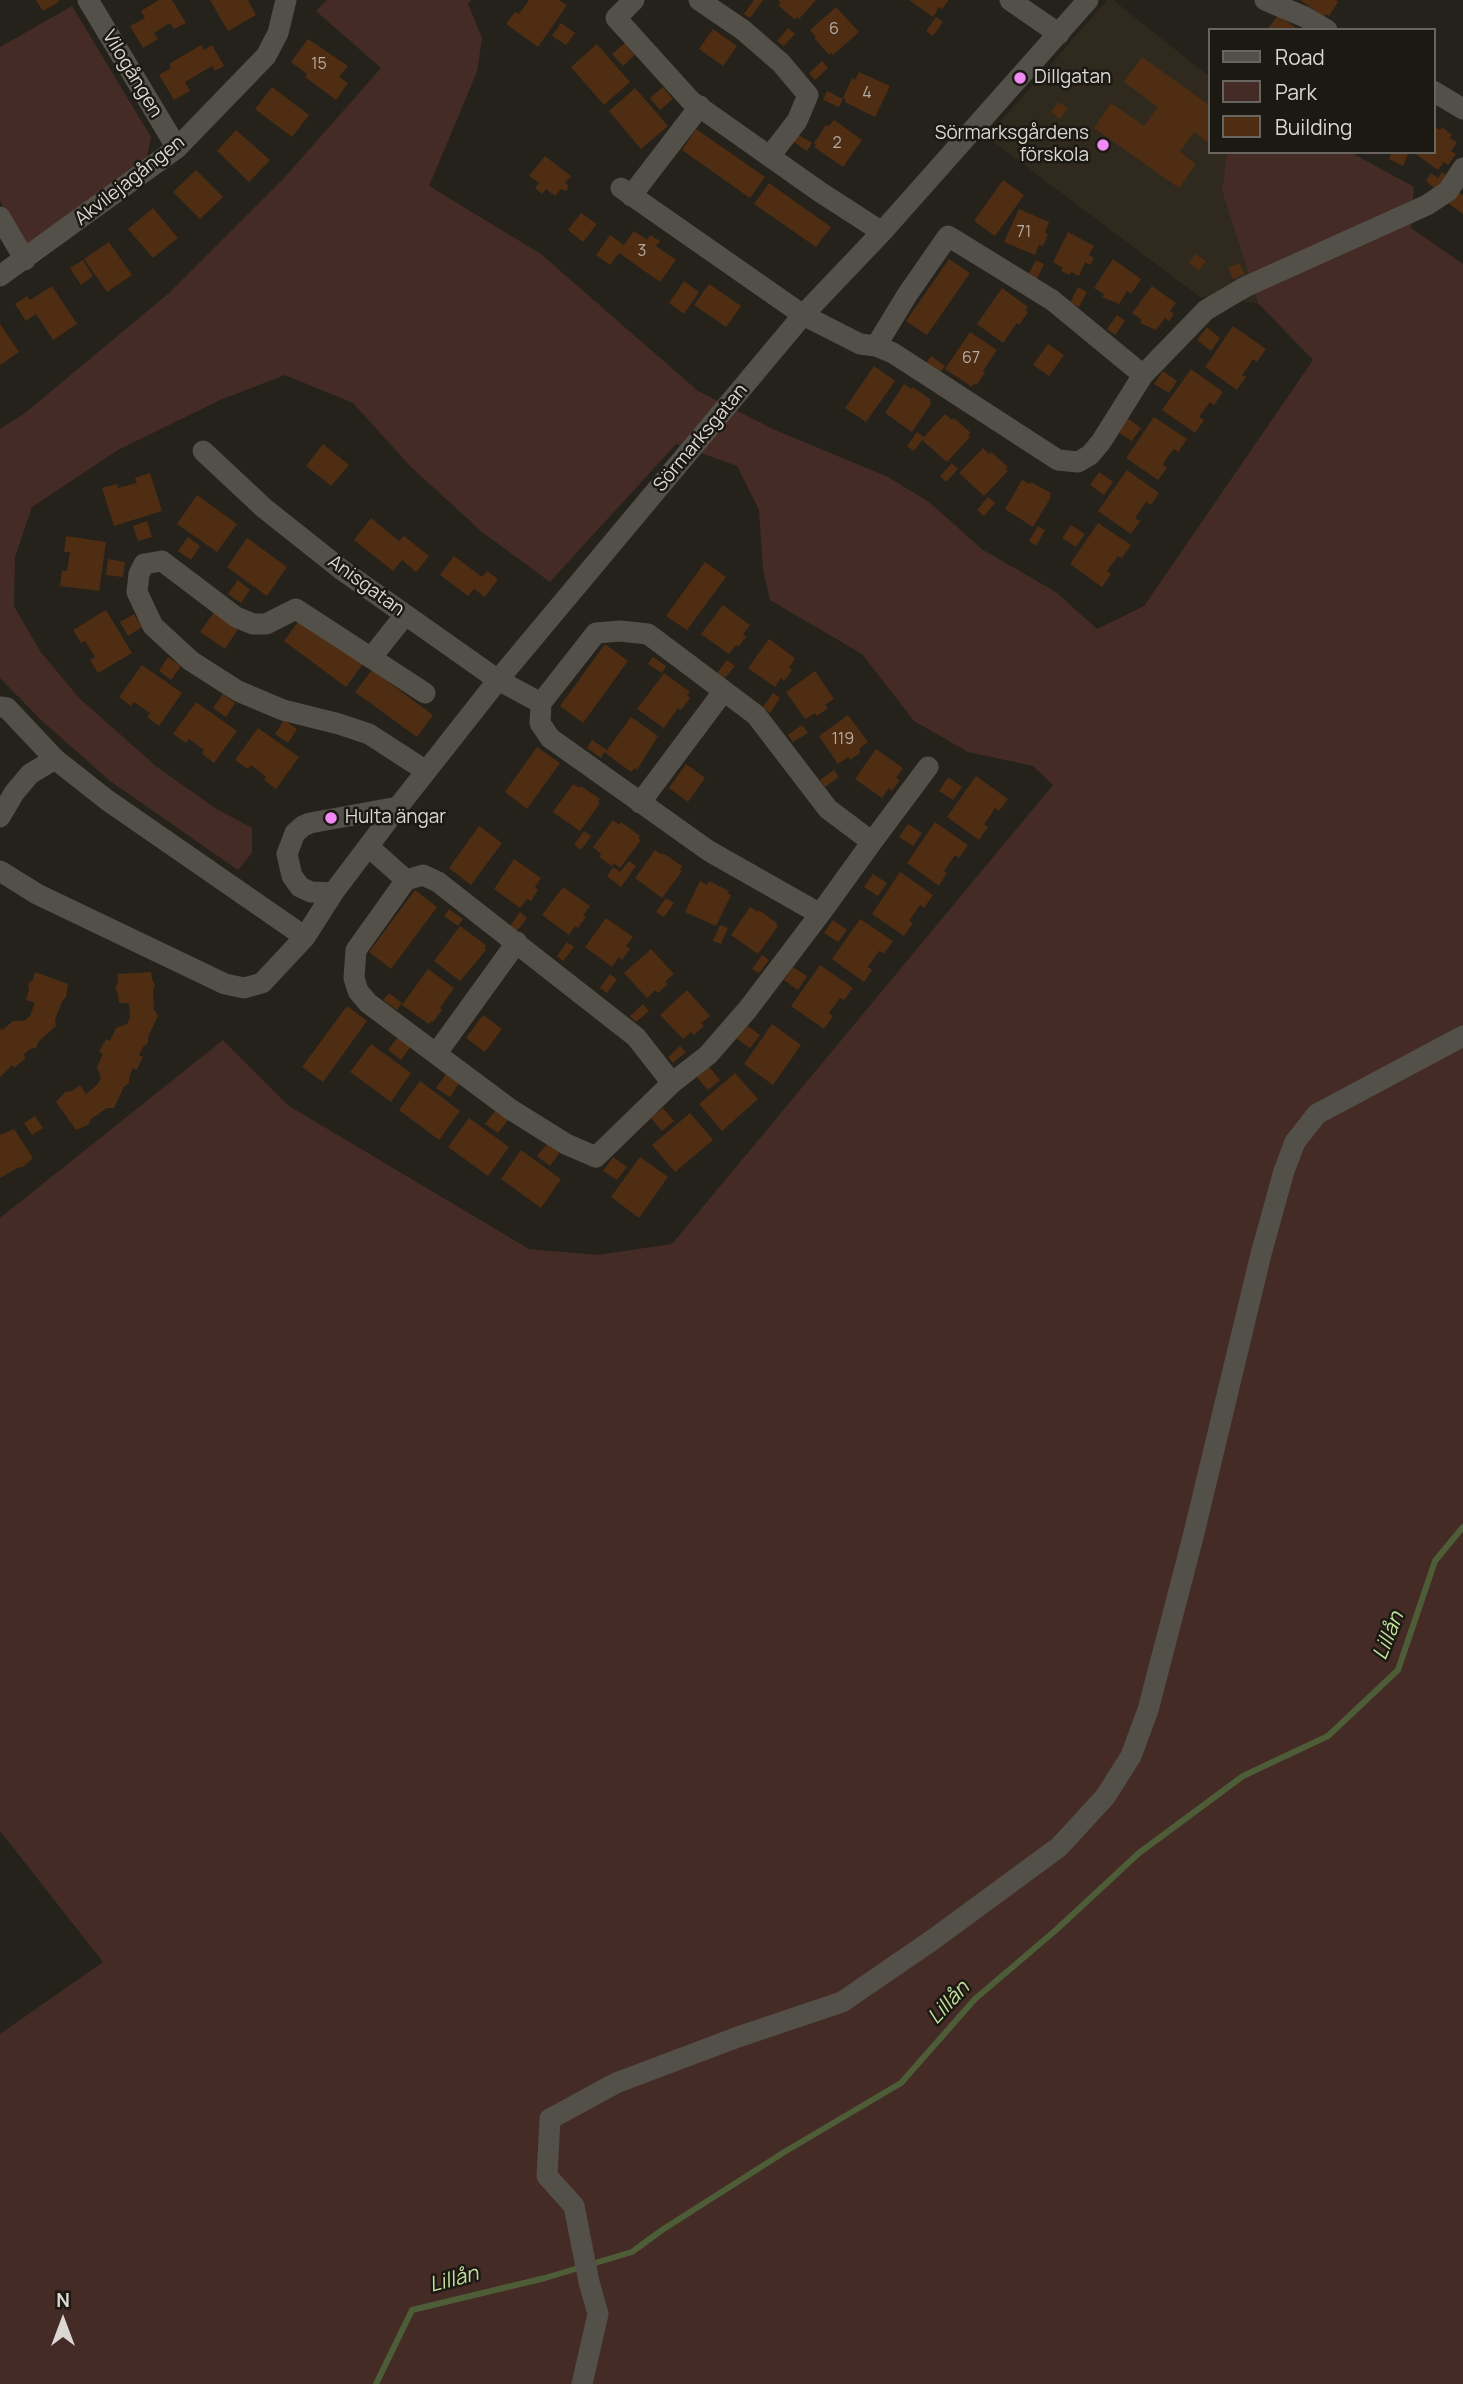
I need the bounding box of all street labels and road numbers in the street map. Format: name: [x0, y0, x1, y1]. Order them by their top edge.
street label: Vilogången: [97, 26, 167, 122]
street label: Akvilejagången: [71, 131, 189, 231]
street label: Sörmarksgatan: [649, 379, 753, 497]
street label: Anisgatan: [323, 551, 409, 621]

